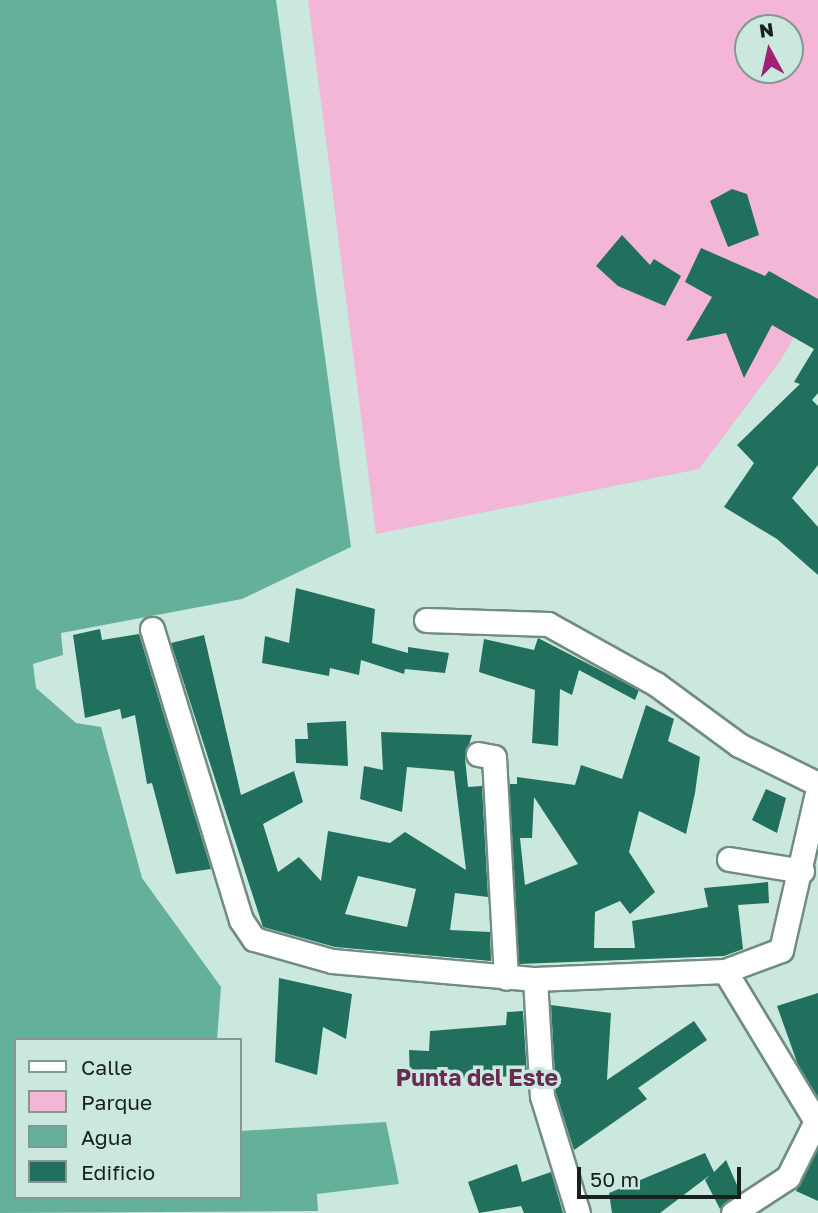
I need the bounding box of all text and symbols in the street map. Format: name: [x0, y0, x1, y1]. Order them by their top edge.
north arrow: [734, 14, 804, 84]
text: N: [758, 17, 775, 42]
legend: [14, 1038, 242, 1199]
text: Calle: [81, 1054, 133, 1080]
district label: Punta del Este: [396, 1063, 558, 1091]
text: Parque: [81, 1089, 152, 1115]
text: Agua: [81, 1124, 132, 1150]
scale bar: [580, 1154, 744, 1198]
text: Edificio: [81, 1159, 155, 1185]
text: 50 m: [590, 1166, 639, 1192]

